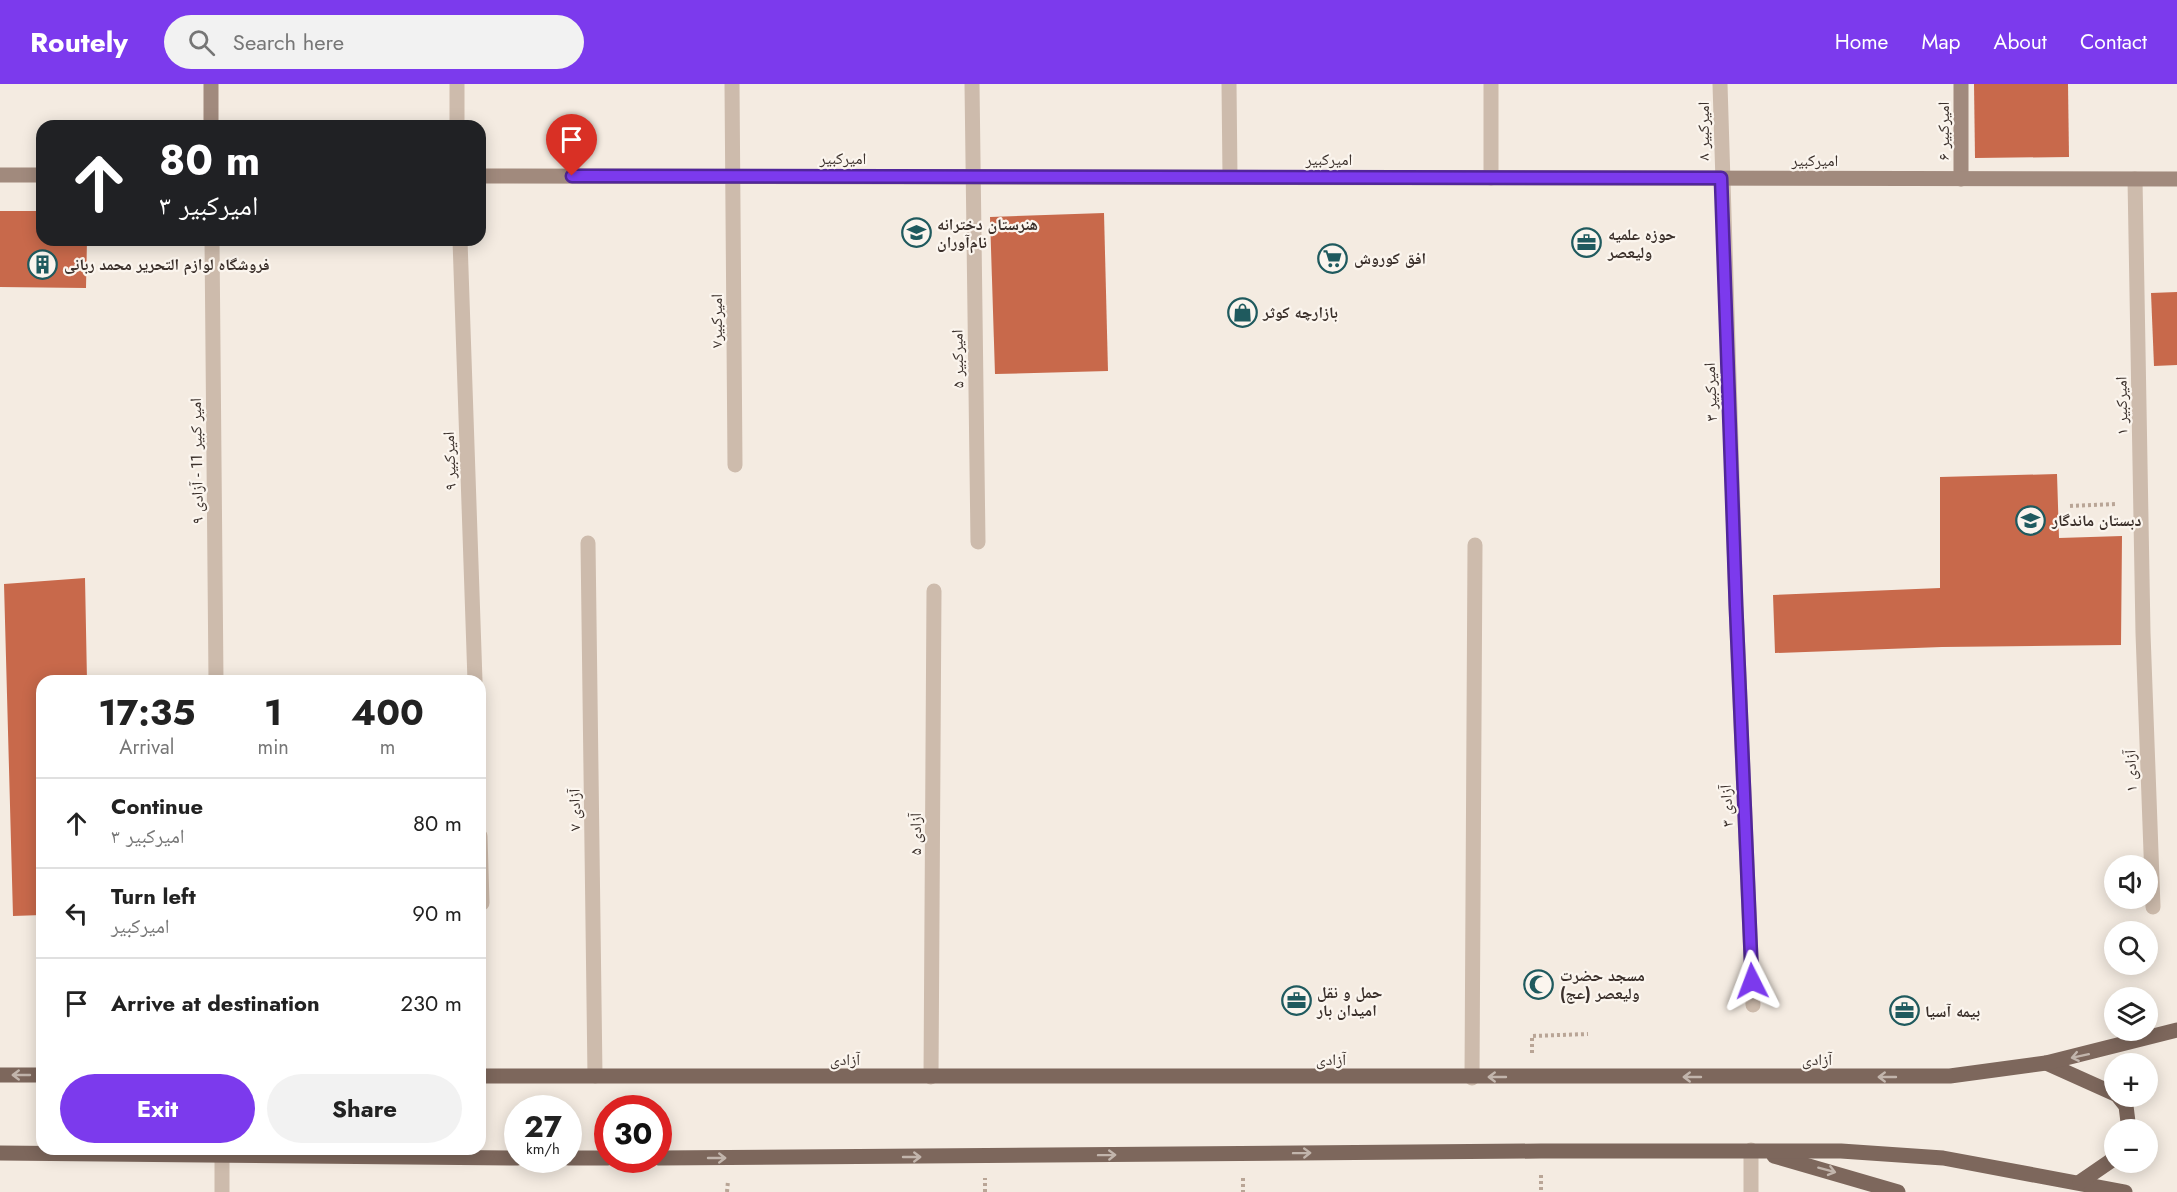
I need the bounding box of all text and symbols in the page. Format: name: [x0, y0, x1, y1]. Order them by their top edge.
search box: [164, 15, 584, 69]
text: Routely: [30, 22, 128, 63]
icon: search: [185, 26, 218, 59]
text: Search here: [233, 26, 344, 58]
text: Home: [1835, 27, 1888, 57]
text: Map: [1921, 27, 1961, 57]
text: About: [1994, 27, 2047, 57]
text: Contact: [2080, 27, 2147, 57]
street label: امیرکبیر ۸: [1692, 102, 1715, 160]
street label: امیرکبیر ۶: [1932, 102, 1955, 160]
pin: [546, 114, 597, 176]
icon: arrive: [555, 123, 588, 156]
text: 80 m: [159, 130, 260, 191]
icon: ahead: [60, 144, 138, 222]
street label: امیرکبیر: [819, 147, 866, 170]
street label: امیرکبیر: [1305, 148, 1352, 171]
street label: امیرکبیر: [1791, 149, 1838, 172]
text: امیرکبیر ۳: [159, 186, 258, 225]
place label: هنرستان دخترانه نام‌آوران: [937, 213, 1038, 254]
school or university icon: هنرستان دخترانه نام‌آوران: [900, 217, 932, 249]
place label: حوزه علمیه ولیعصر: [1607, 223, 1676, 264]
office icon: حوزه علمیه ولیعصر: [1571, 227, 1603, 259]
supermarket icon: افق کوروش: [1317, 242, 1349, 274]
place label: افق کوروش: [1354, 247, 1426, 270]
building icon: فروشگاه لوازم التحریر محمد ربانی: [27, 248, 59, 280]
place label: فروشگاه لوازم التحریر محمد ربانی: [64, 253, 270, 276]
street label: امیرکبیر۷: [705, 294, 728, 348]
shop icon: بازارچه کوثر: [1226, 296, 1258, 328]
place label: بازارچه کوثر: [1262, 301, 1338, 324]
street label: امیرکبیر ۵: [945, 329, 970, 389]
street label: امیرکبیر ۳: [1698, 362, 1723, 422]
street label: امیرکبیر ۱: [2109, 376, 2134, 436]
street label: امیر کبیر 11 - آزادی ۹: [184, 398, 209, 524]
street label: امیرکبیر ۹: [437, 431, 462, 491]
school or university icon: دبستان ماندگار: [2015, 504, 2047, 536]
place label: دبستان ماندگار: [2051, 509, 2141, 532]
text: 17:35: [98, 686, 195, 738]
text: 1: [264, 686, 282, 738]
text: 400: [351, 686, 424, 738]
text: Arrival: [119, 733, 174, 762]
text: min: [258, 733, 289, 762]
text: m: [380, 733, 395, 762]
street label: آزادی ۱: [2118, 749, 2143, 793]
street label: آزادی ۳: [1714, 783, 1739, 828]
street label: آزادی ۷: [563, 788, 586, 831]
text: Continue: [111, 790, 203, 822]
icon: ahead: [60, 807, 93, 840]
text: 80 m: [413, 807, 462, 839]
street label: آزادی ۵: [904, 812, 927, 855]
text: امیرکبیر ۳: [111, 822, 185, 851]
map controls: [2104, 855, 2158, 1173]
button: sound: [2104, 855, 2158, 909]
text: Turn left: [111, 880, 196, 912]
icon: left: [60, 897, 93, 930]
text: 90 m: [412, 897, 462, 929]
text: امیرکبیر: [111, 912, 170, 941]
button: search: [2104, 921, 2158, 975]
position arrow: [1720, 949, 1784, 1013]
place label: مسجد حضرت ولیعصر (عج): [1560, 964, 1645, 1005]
mosque icon: مسجد حضرت ولیعصر (عج): [1523, 968, 1555, 1000]
place label: حمل و نقل امیدان بار: [1316, 981, 1382, 1022]
office icon: حمل و نقل امیدان بار: [1280, 985, 1312, 1017]
icon: arrive: [60, 987, 93, 1020]
text: Arrive at destination: [111, 987, 320, 1019]
text: 230 m: [401, 987, 462, 1019]
button: layers: [2104, 987, 2158, 1041]
office icon: بیمه آسیا: [1888, 995, 1920, 1027]
place label: بیمه آسیا: [1925, 1000, 1980, 1023]
street label: آزادی: [830, 1048, 861, 1071]
street label: آزادی: [1316, 1048, 1347, 1071]
street label: آزادی: [1802, 1048, 1833, 1071]
one-way arrow: [2071, 1051, 2090, 1062]
button: +: [2104, 1053, 2158, 1107]
one-way arrow: [12, 1069, 31, 1081]
one-way arrow: [1877, 1071, 1897, 1083]
one-way arrow: [1487, 1072, 1507, 1083]
one-way arrow: [1682, 1072, 1702, 1083]
button: Exit: [60, 1074, 255, 1143]
button: Share: [267, 1074, 462, 1143]
speed limit sign: 30: [594, 1095, 672, 1173]
text: 27: [524, 1105, 562, 1148]
button: −: [2104, 1119, 2158, 1173]
text: km/h: [526, 1138, 560, 1160]
one-way arrow: [1291, 1148, 1311, 1159]
one-way arrow: [1096, 1149, 1116, 1161]
one-way arrow: [901, 1151, 921, 1163]
one-way arrow: [706, 1153, 726, 1164]
one-way arrow: [1818, 1165, 1837, 1177]

